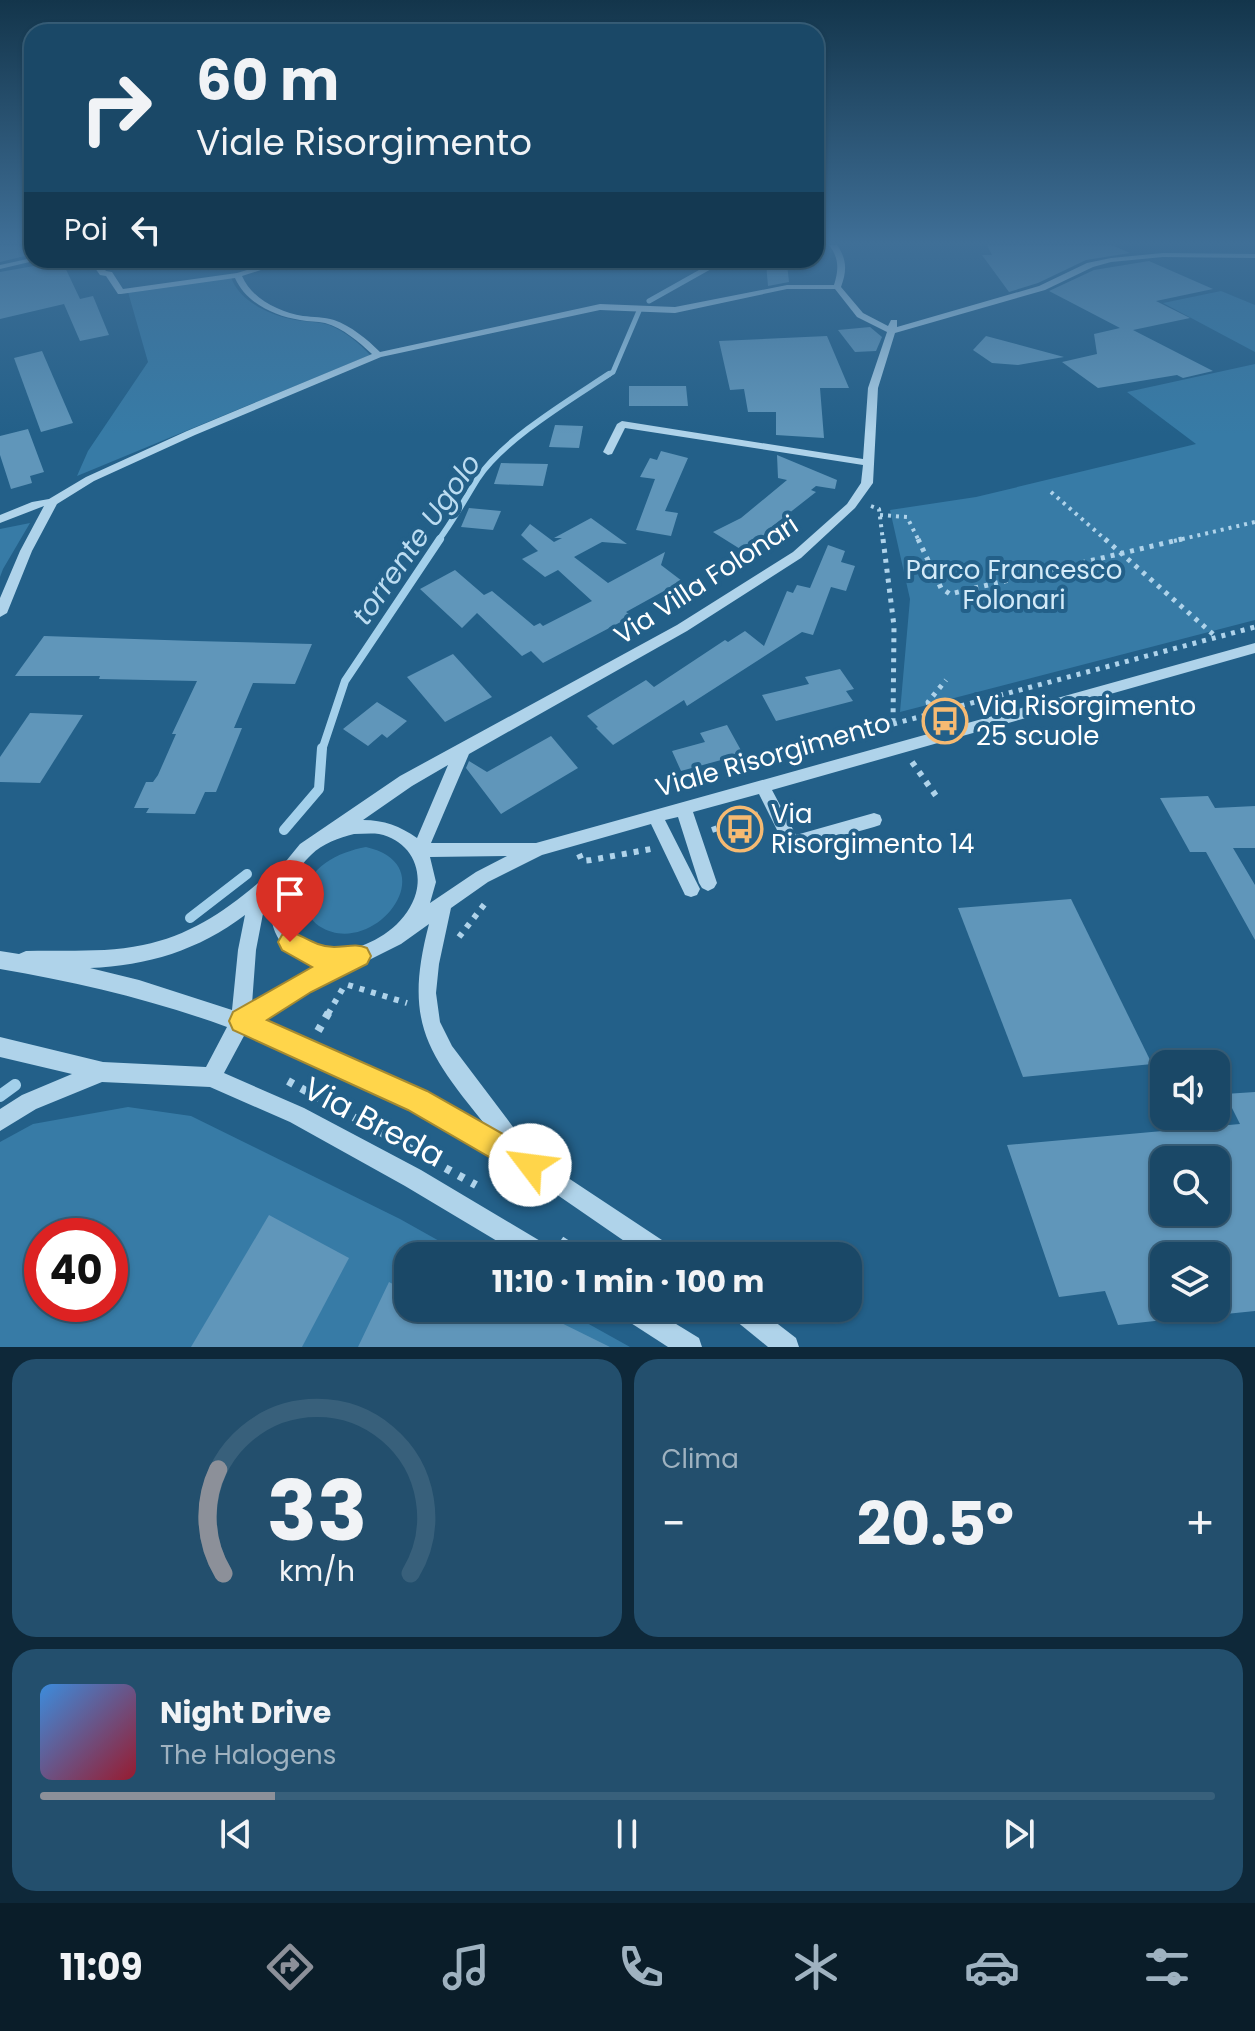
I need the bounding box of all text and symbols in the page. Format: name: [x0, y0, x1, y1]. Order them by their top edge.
text: 60 m: [196, 41, 339, 120]
icon: right: [64, 56, 168, 160]
text: Viale Risorgimento: [196, 117, 532, 168]
text: Poi: [64, 208, 108, 251]
icon: left: [124, 208, 168, 252]
water label: torrente Ugolo: [343, 446, 490, 633]
street label: Via Villa Folonari: [607, 507, 805, 653]
park label: Parco Francesco Folonari: [906, 552, 1122, 618]
place label: Via Risorgimento 25 scuole: [976, 688, 1196, 754]
bus stop icon: Via Risorgimento 25 scuole: [921, 697, 969, 745]
street label: Viale Risorgimento: [651, 704, 895, 806]
place label: Via Risorgimento 14: [771, 796, 974, 862]
bus stop icon: Via Risorgimento 14: [716, 805, 764, 853]
pin: [256, 860, 324, 942]
icon: arrive: [268, 872, 312, 916]
map controls: [1150, 1050, 1230, 1322]
button: sound: [1150, 1050, 1230, 1130]
street label: Via Breda: [296, 1065, 453, 1178]
position arrow: [488, 1123, 572, 1207]
button: search: [1150, 1146, 1230, 1226]
speed limit sign: 40: [24, 1218, 128, 1322]
button: layers: [1150, 1242, 1230, 1322]
text: 11:10 · 1 min · 100 m: [492, 1260, 764, 1303]
text: Clima: [662, 1441, 739, 1477]
text: 33: [266, 1453, 367, 1569]
text: 20.5°: [857, 1482, 1014, 1566]
text: −: [662, 1493, 686, 1554]
text: +: [1185, 1493, 1215, 1554]
text: km/h: [279, 1551, 355, 1591]
text: Night Drive: [160, 1691, 331, 1734]
text: The Halogens: [160, 1737, 336, 1773]
icon: previous: [214, 1812, 258, 1856]
icon: pause: [605, 1812, 649, 1856]
icon: next: [997, 1812, 1041, 1856]
icon: directions: [262, 1939, 318, 1995]
icon: music: [438, 1939, 494, 1995]
icon: phone: [613, 1939, 669, 1995]
icon: climate: [788, 1939, 844, 1995]
icon: car: [964, 1939, 1020, 1995]
icon: filters: [1139, 1939, 1195, 1995]
text: 11:09: [60, 1942, 143, 1993]

